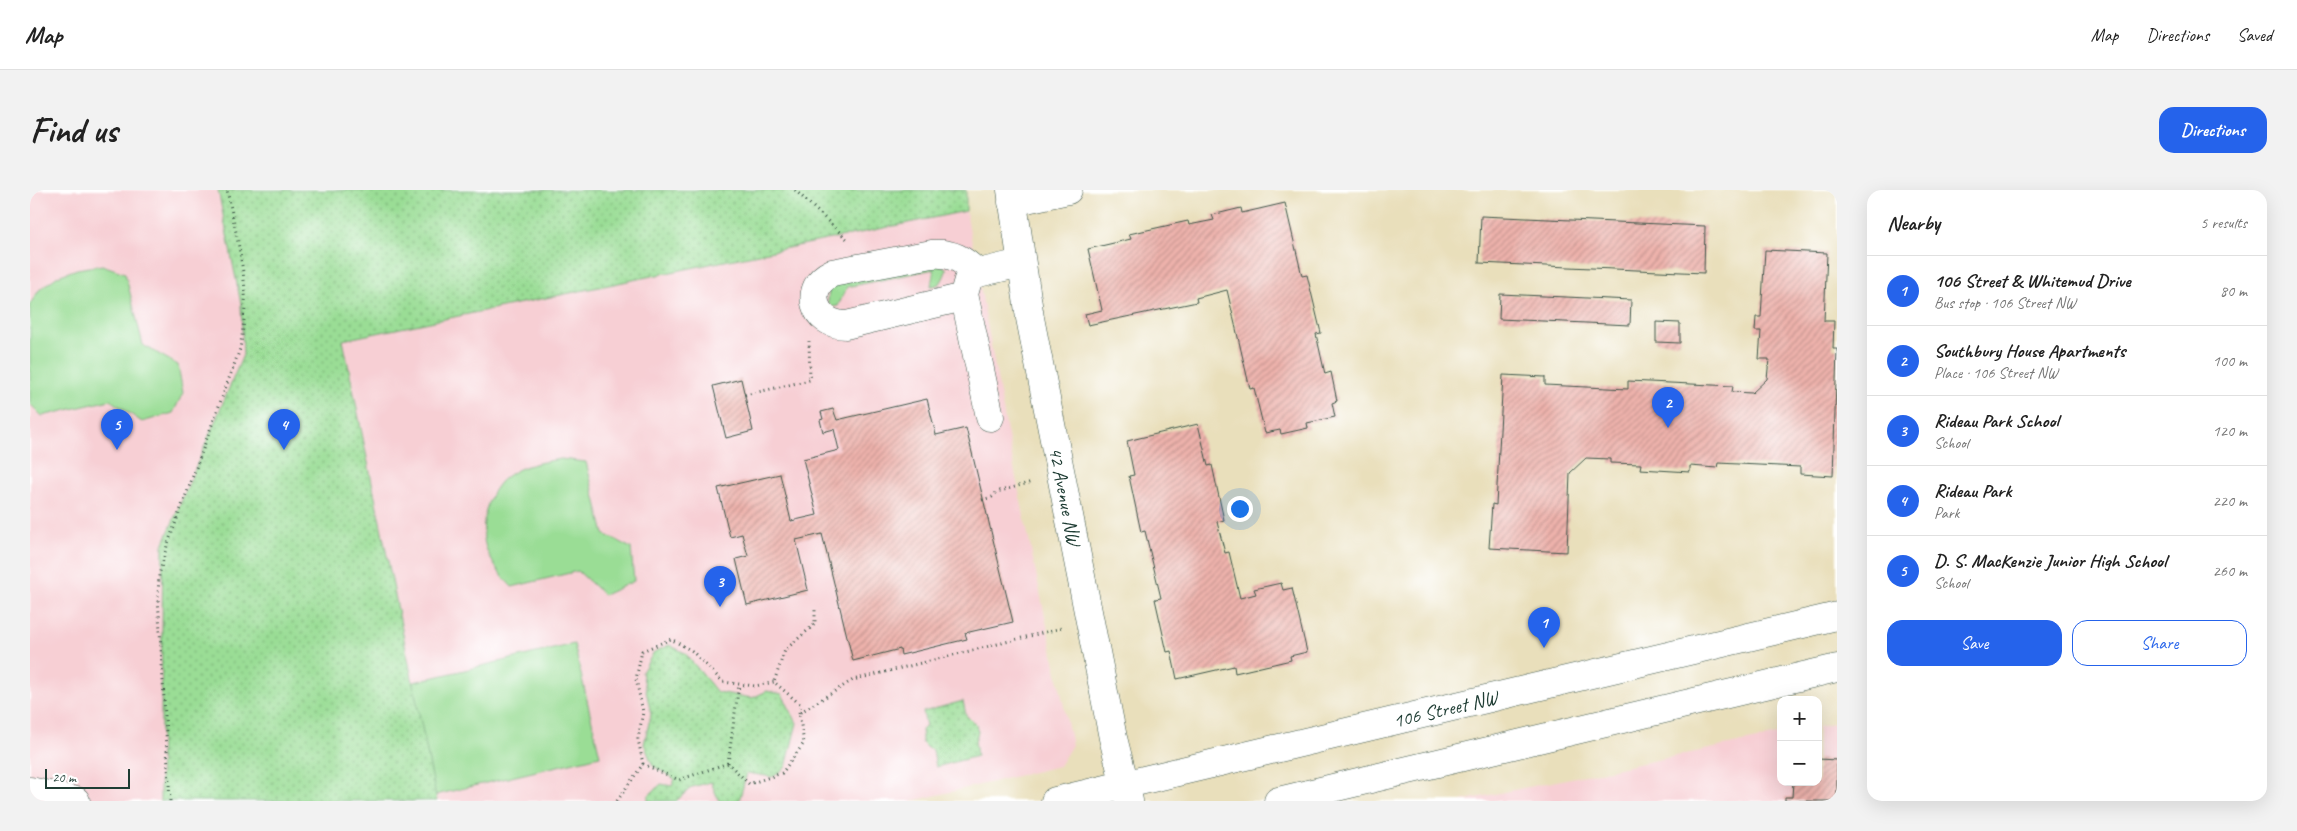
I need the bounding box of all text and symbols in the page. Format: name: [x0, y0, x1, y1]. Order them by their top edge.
text: Map: [25, 20, 62, 50]
text: Map: [2091, 24, 2118, 46]
text: Directions: [2146, 24, 2209, 46]
text: Saved: [2237, 24, 2272, 46]
button: Directions: [2159, 107, 2267, 153]
text: Find us: [30, 108, 117, 153]
text: Nearby: [1887, 210, 1940, 236]
text: 5 results: [2200, 213, 2247, 233]
text: 106 Street & Whitemud Drive: [1934, 269, 2130, 293]
text: 1: [1899, 281, 1907, 301]
text: 80 m: [2220, 281, 2247, 301]
text: Bus stop · 106 Street NW: [1934, 293, 2076, 313]
text: Southbury House Apartments: [1934, 339, 2125, 363]
text: 2: [1899, 351, 1907, 371]
text: 100 m: [2213, 351, 2247, 371]
text: Place · 106 Street NW: [1934, 363, 2058, 383]
pin: 2: [1652, 387, 1684, 428]
pin: 5: [101, 409, 133, 450]
pin: 4: [268, 409, 300, 450]
text: Rideau Park School: [1934, 409, 2059, 433]
text: 3: [1899, 421, 1907, 441]
text: 120 m: [2213, 421, 2247, 441]
text: School: [1934, 433, 1968, 453]
street label: 42 Avenue NW: [1043, 445, 1088, 550]
text: Rideau Park: [1934, 479, 2011, 503]
text: 4: [1899, 491, 1907, 511]
text: 220 m: [2213, 491, 2247, 511]
your location: [1227, 496, 1253, 522]
text: Park: [1934, 503, 1959, 523]
text: D. S. MacKenzie Junior High School: [1934, 549, 2166, 573]
text: 5: [1900, 561, 1906, 581]
text: 260 m: [2213, 561, 2247, 581]
pin: 3: [704, 566, 736, 607]
text: School: [1934, 573, 1968, 593]
pin: 1: [1528, 607, 1560, 648]
button: Save: [1887, 620, 2062, 666]
button: Share: [2072, 620, 2247, 666]
street label: 106 Street NW: [1390, 684, 1503, 733]
map controls: [1777, 696, 1822, 786]
button: +: [1777, 696, 1822, 741]
button: −: [1777, 741, 1822, 786]
scale bar: [45, 766, 130, 789]
text: 20 m: [52, 769, 76, 786]

